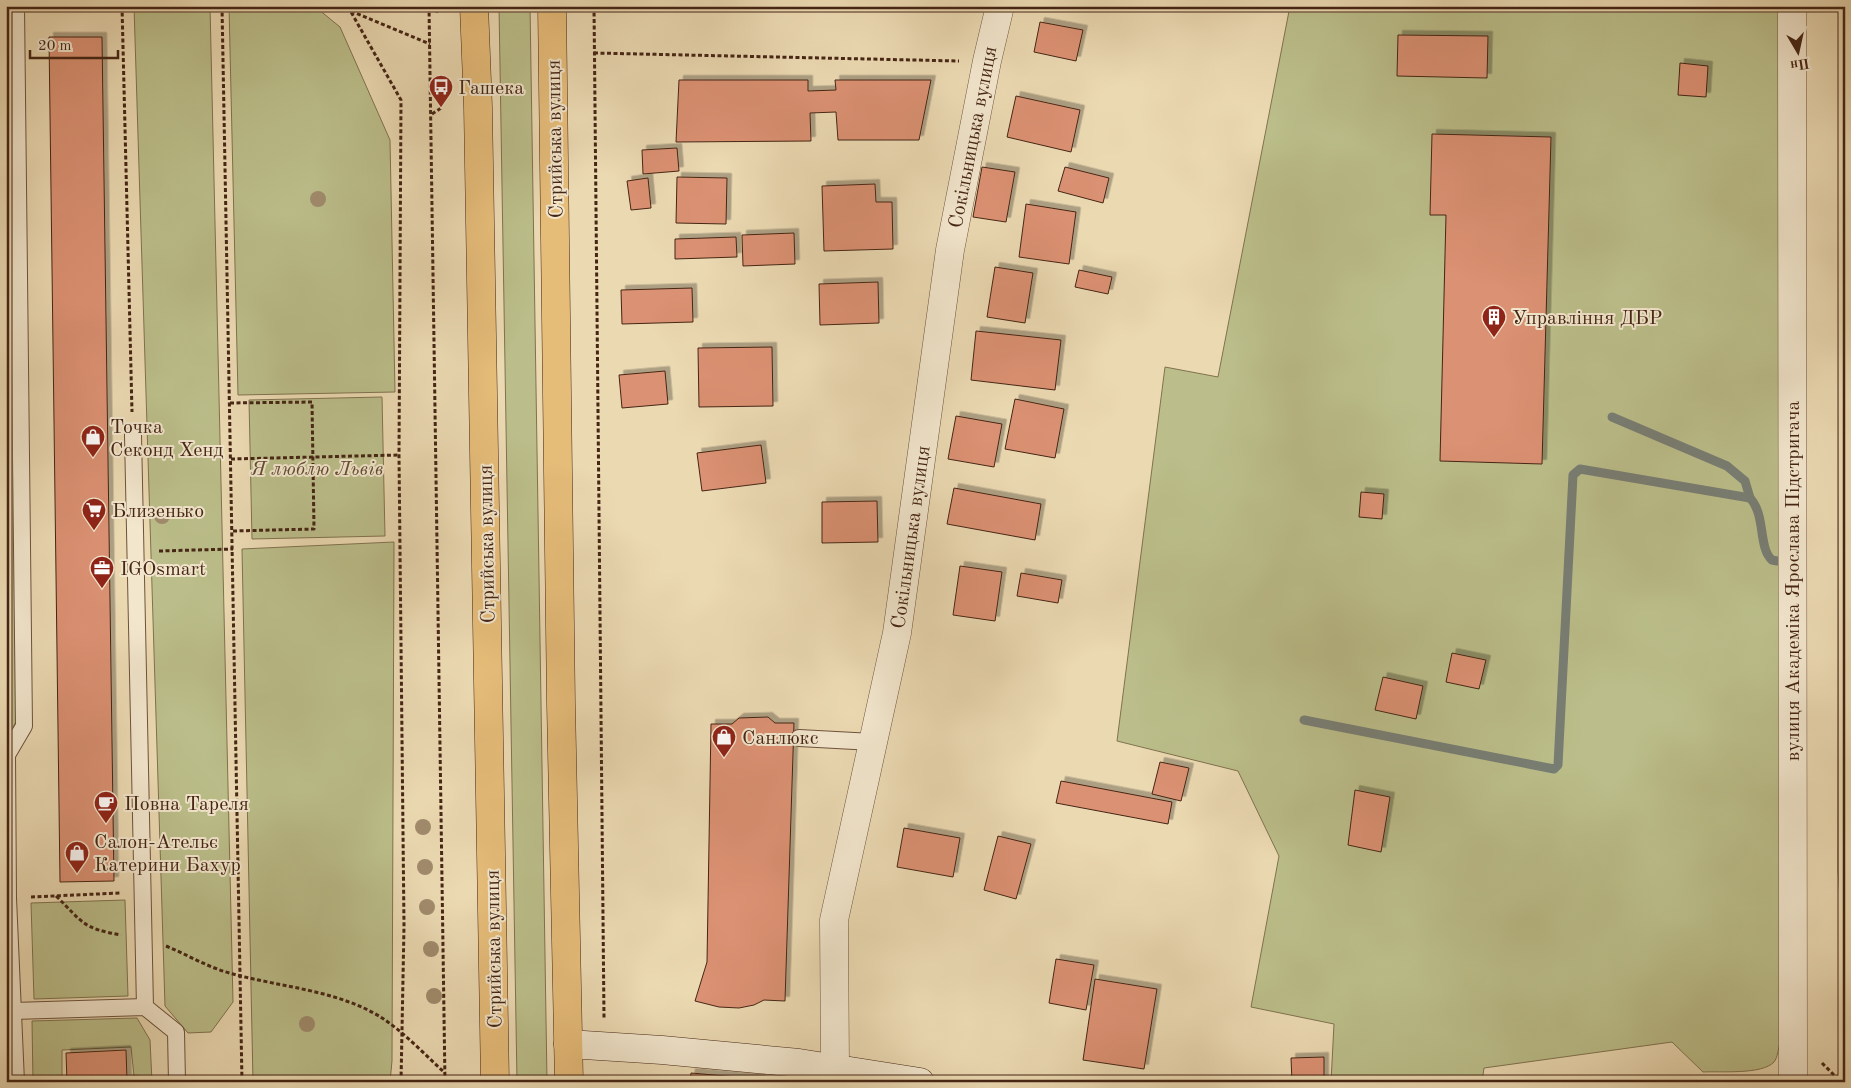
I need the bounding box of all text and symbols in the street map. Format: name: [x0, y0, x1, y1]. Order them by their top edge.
scale bar: [30, 28, 118, 60]
north arrow: [1774, 28, 1824, 78]
text: 20 m: [38, 39, 72, 54]
street label: Сокільницька вулиця: [947, 45, 1001, 230]
text: Пн: [1789, 55, 1811, 72]
street label: Стрийська вулиця: [545, 60, 567, 218]
bus stop icon: Гашека: [428, 74, 454, 108]
place label: Гашека: [458, 79, 524, 99]
building icon: Управління ДБР: [1481, 304, 1507, 338]
place label: Управління ДБР: [1512, 309, 1662, 329]
street label: вулиця Академіка Ярослава Підстригача: [1784, 401, 1804, 761]
place label: Точка Секонд Хенд: [110, 418, 224, 461]
shop icon: Точка Секонд Хенд: [80, 424, 106, 458]
street label: Сокільницька вулиця: [889, 444, 935, 630]
park label: Я люблю Львів: [251, 460, 383, 480]
street label: Стрийська вулиця: [477, 465, 499, 623]
supermarket icon: Близенько: [81, 497, 107, 531]
place label: Близенько: [112, 502, 204, 522]
office icon: IGOsmart: [89, 555, 115, 589]
place label: IGOsmart: [120, 560, 206, 580]
shop icon: Санлюкс: [711, 724, 737, 758]
place label: Санлюкс: [742, 729, 819, 749]
cafe icon: Повна Тареля: [93, 790, 119, 824]
place label: Повна Тареля: [124, 795, 249, 815]
place label: Салон-Ательє Катерини Бахур: [94, 833, 241, 876]
shop icon: Салон-Ательє Катерини Бахур: [64, 840, 90, 874]
street label: Стрийська вулиця: [484, 870, 506, 1028]

